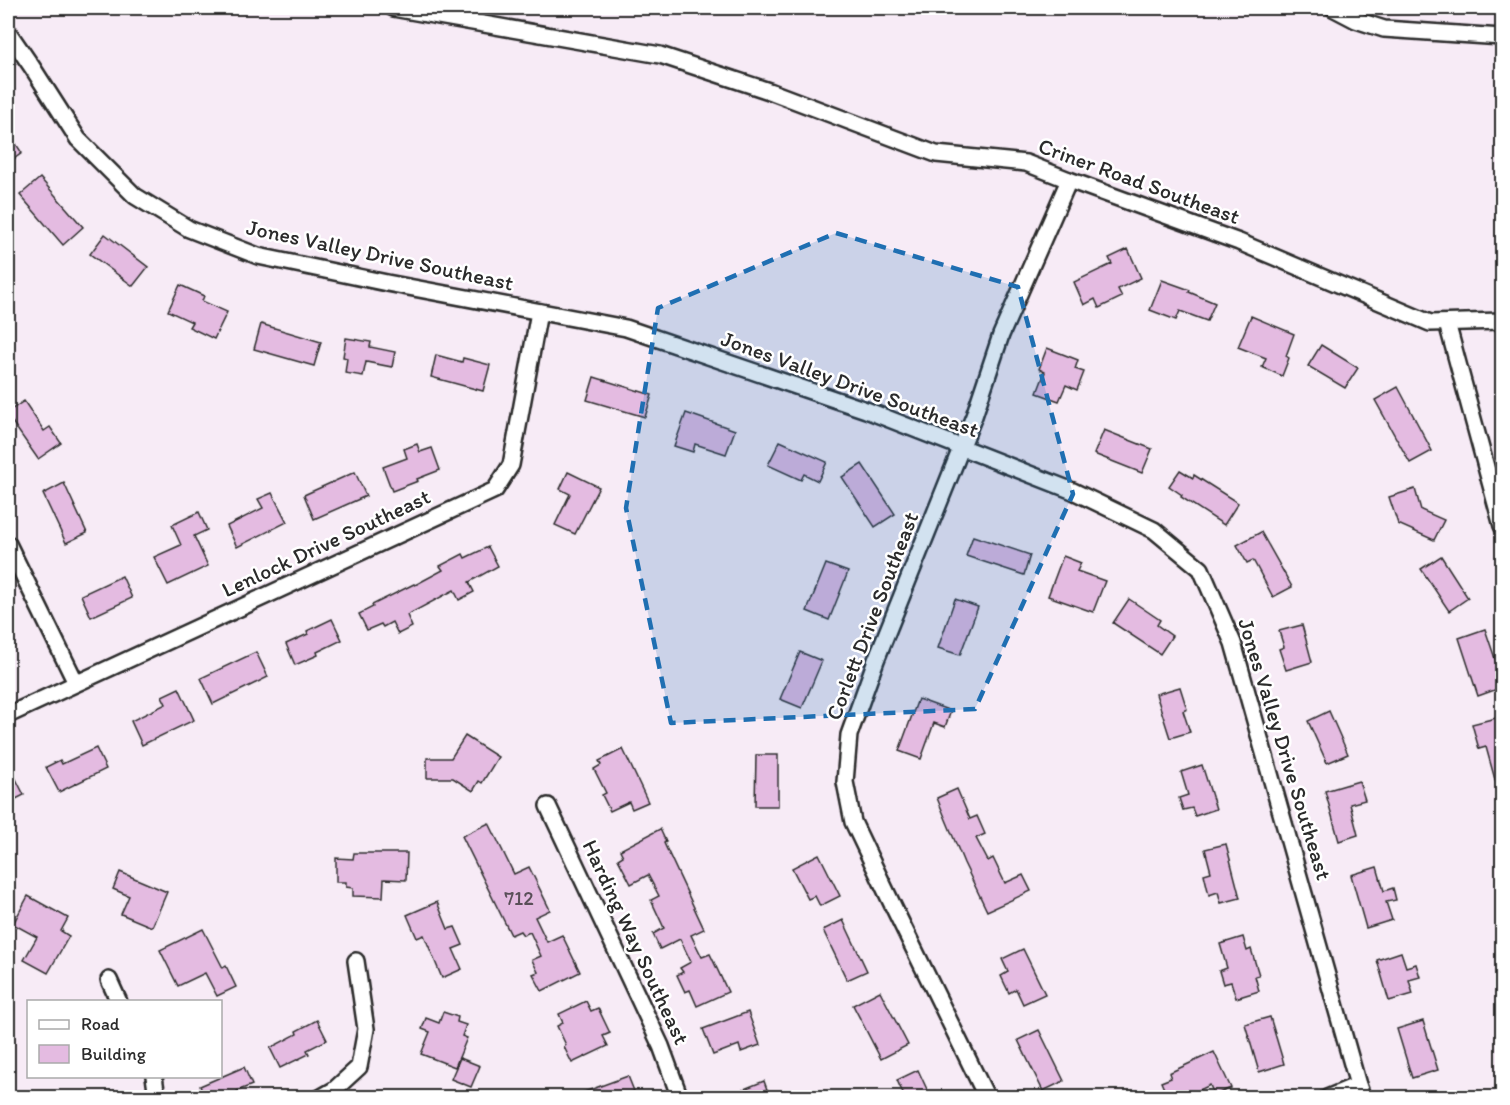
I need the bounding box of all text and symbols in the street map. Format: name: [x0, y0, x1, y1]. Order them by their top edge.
street label: Criner Road Southeast: [1035, 132, 1243, 230]
street label: Jones Valley Drive Southeast: [244, 214, 516, 296]
street label: Jones Valley Drive Southeast: [718, 325, 982, 443]
street label: Lenlock Drive Southeast: [217, 483, 435, 603]
street label: Corlett Drive Southeast: [820, 508, 924, 724]
street label: Jones Valley Drive Southeast: [1232, 615, 1338, 883]
street label: Harding Way Southeast: [577, 835, 695, 1049]
house number: 712: [504, 886, 534, 910]
legend: [27, 1000, 222, 1078]
text: Road: [81, 1013, 120, 1035]
text: Building: [81, 1043, 147, 1065]

